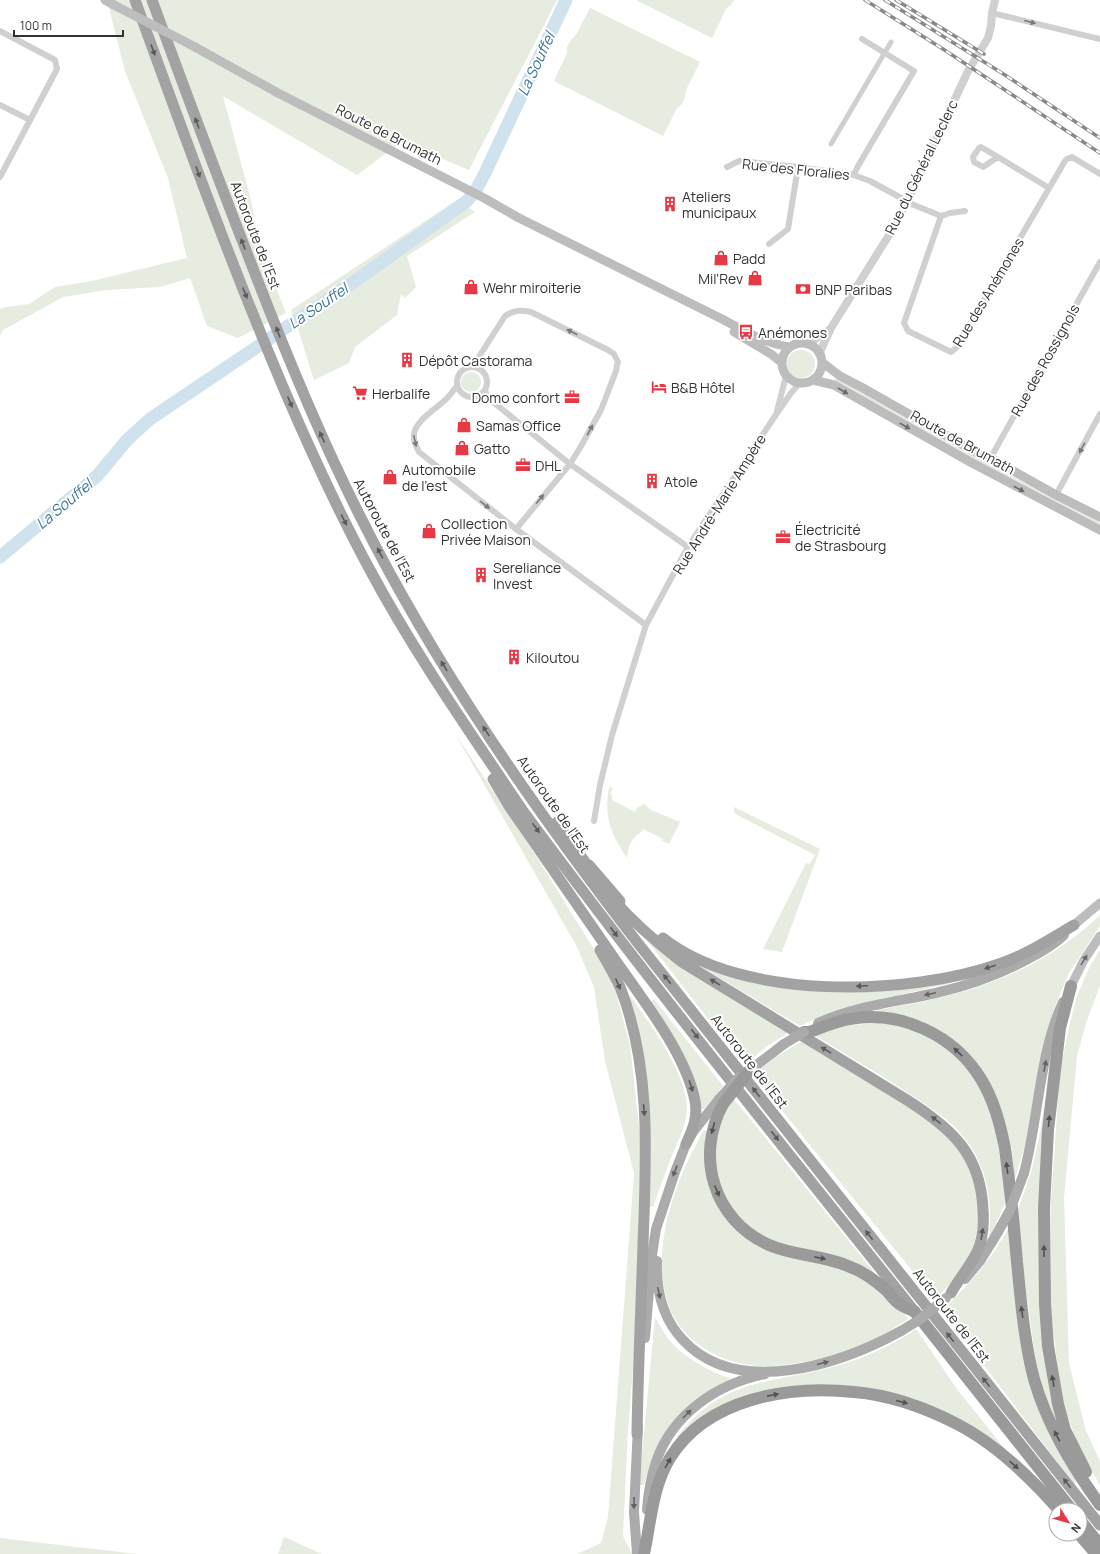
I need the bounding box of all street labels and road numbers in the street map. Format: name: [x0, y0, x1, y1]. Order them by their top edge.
street label: Rue du Général Leclerc: [880, 96, 962, 237]
street label: Route de Brumath: [333, 99, 445, 169]
street label: Rue des Floralies: [741, 154, 851, 184]
street label: Autoroute de l’Est: [227, 178, 286, 292]
street label: Rue des Anémones: [948, 234, 1028, 350]
street label: Rue des Rossignols: [1006, 301, 1084, 419]
street label: Route de Brumath: [907, 405, 1019, 479]
street label: Rue André-Marie Ampère: [668, 430, 770, 578]
street label: Autoroute de l’Est: [350, 475, 421, 585]
street label: Autoroute de l’Est: [513, 752, 595, 857]
street label: Autoroute de l’Est: [707, 1010, 793, 1112]
street label: Autoroute de l’Est: [909, 1264, 995, 1366]

